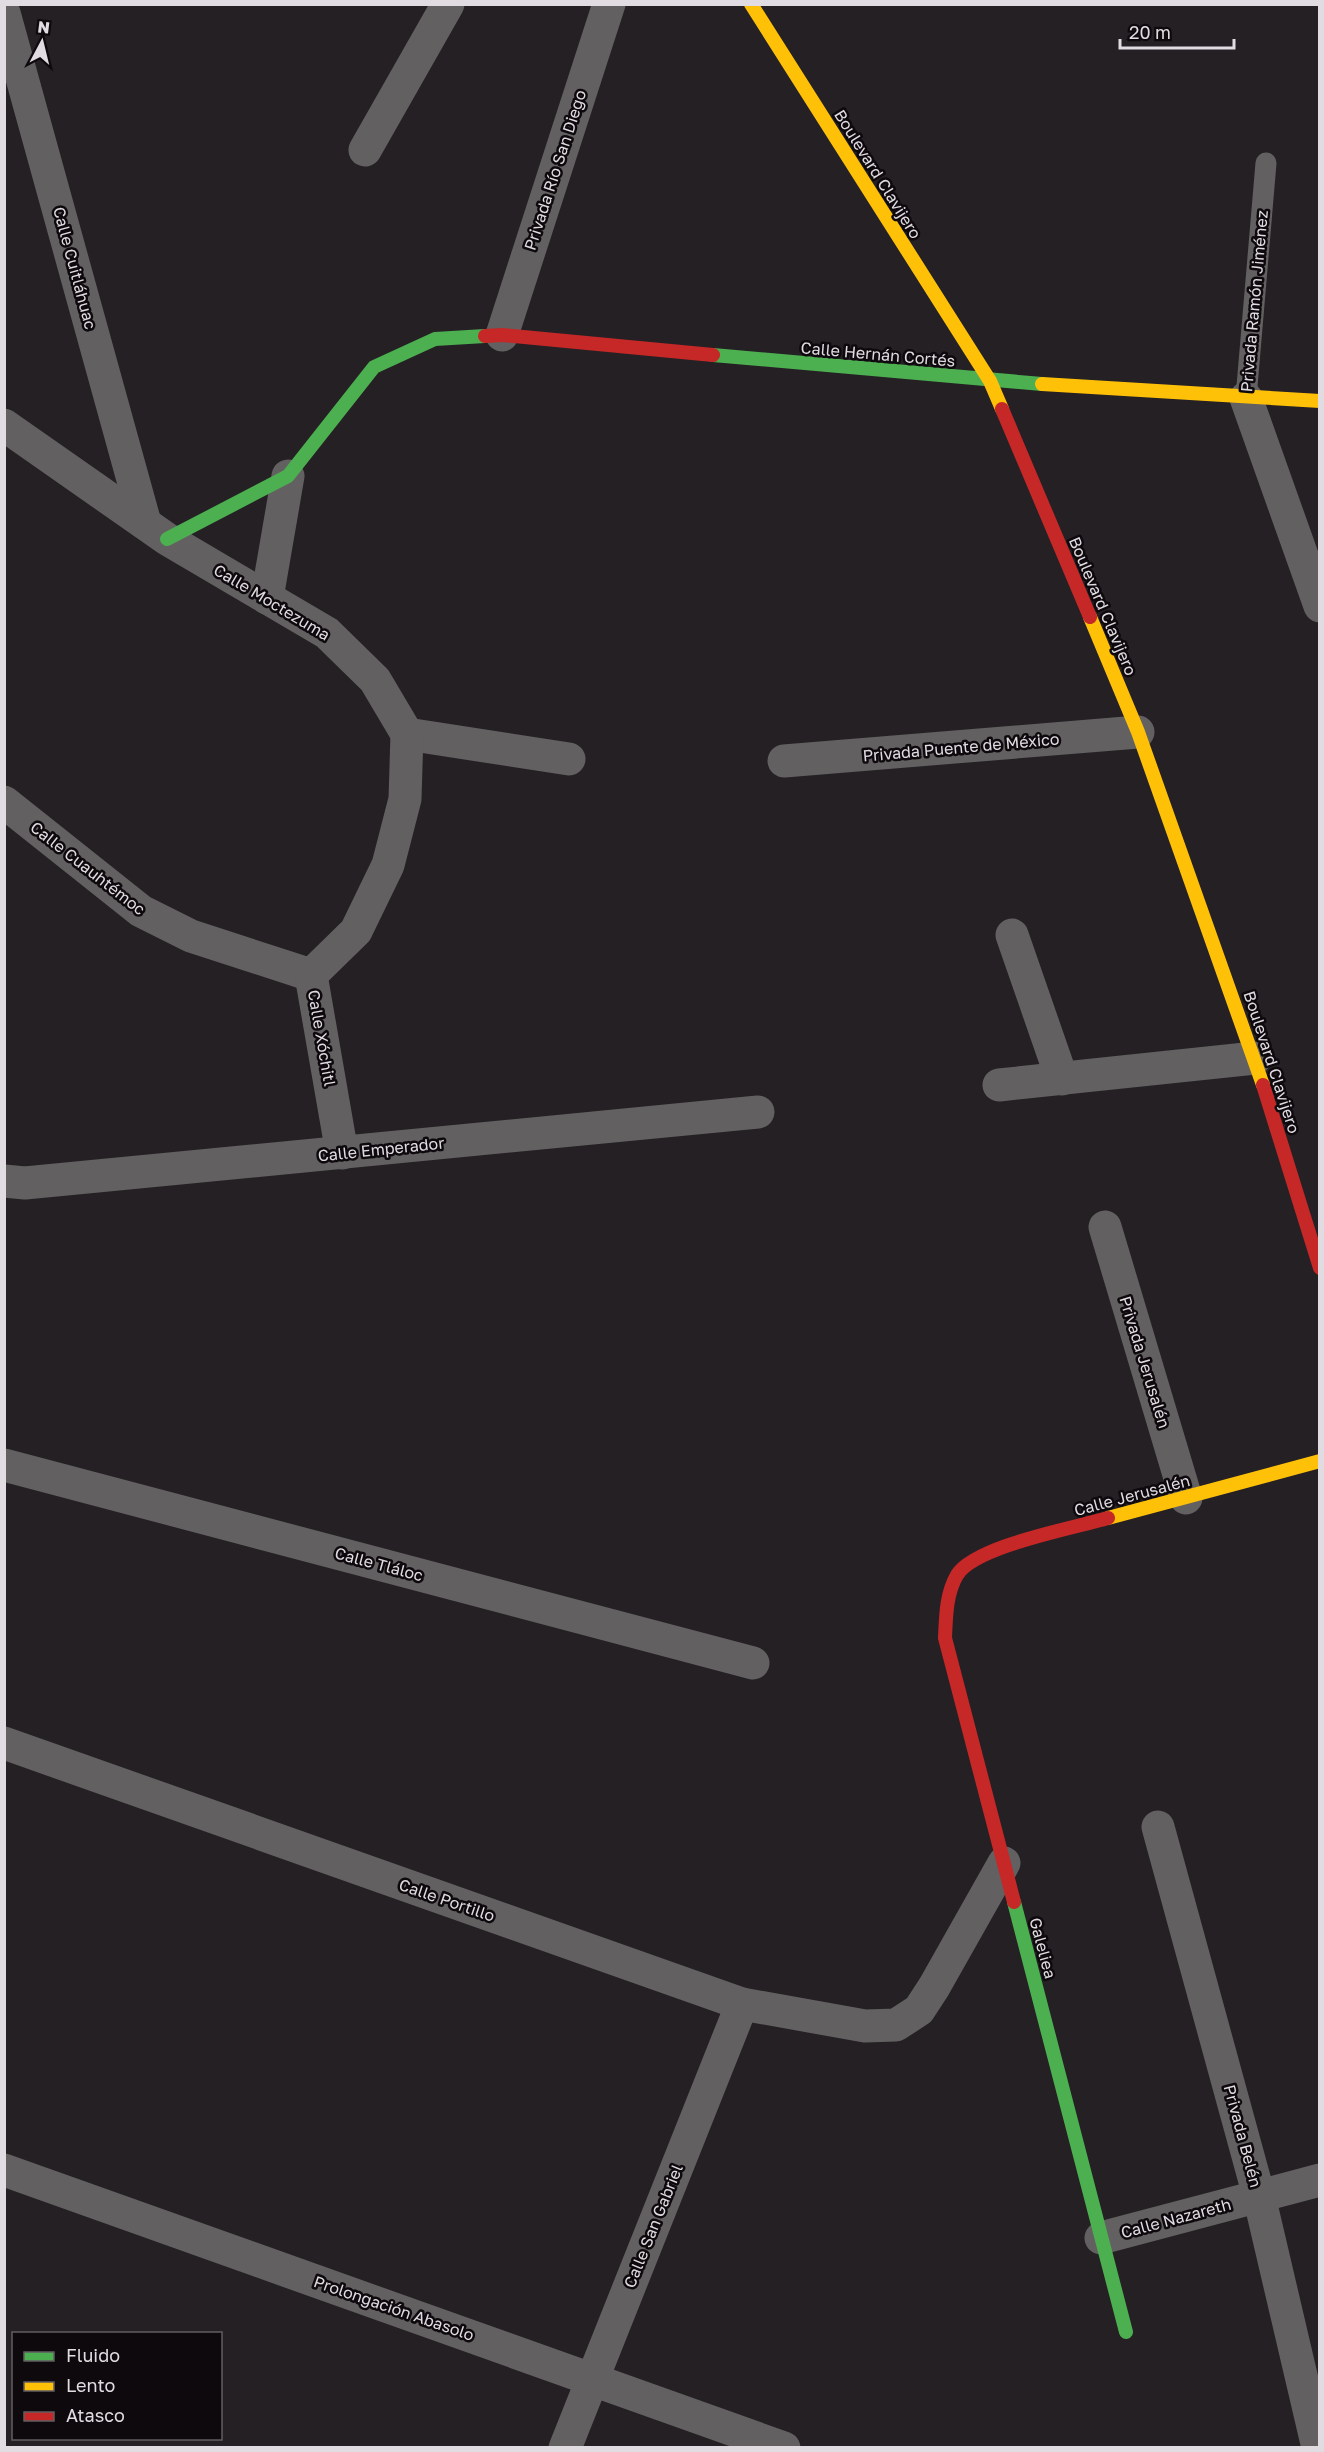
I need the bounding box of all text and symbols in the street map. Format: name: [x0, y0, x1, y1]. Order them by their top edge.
north arrow: [12, 12, 72, 72]
scale bar: [1120, 12, 1234, 50]
text: N: [37, 16, 51, 38]
text: 20 m: [1129, 21, 1171, 43]
street label: Privada Río San Diego: [520, 87, 590, 253]
street label: Boulevard Clavijero: [830, 106, 926, 242]
street label: Calle Cuitláhuac: [49, 205, 101, 332]
street label: Privada Ramón Jiménez: [1236, 209, 1272, 393]
street label: Calle Hernán Cortés: [800, 337, 956, 371]
street label: Boulevard Clavijero: [1065, 534, 1141, 678]
street label: Calle Moctezuma: [210, 559, 334, 645]
street label: Privada Puente de México: [862, 728, 1060, 766]
street label: Calle Cuauhtémoc: [27, 817, 150, 919]
street label: Calle Xóchitl: [304, 988, 340, 1088]
street label: Boulevard Clavijero: [1240, 988, 1304, 1136]
street label: Calle Emperador: [317, 1132, 445, 1166]
street label: Privada Jerusalén: [1115, 1294, 1175, 1430]
street label: Calle Jerusalén: [1072, 1470, 1192, 1520]
street label: Calle Tláloc: [333, 1543, 426, 1585]
street label: Calle Portillo: [396, 1874, 498, 1926]
street label: Galeliea: [1025, 1915, 1061, 1981]
street label: Privada Belén: [1220, 2082, 1266, 2190]
street label: Calle San Gabriel: [619, 2161, 687, 2291]
street label: Calle Nazareth: [1119, 2194, 1233, 2242]
street label: Prolongación Abasolo: [311, 2271, 477, 2345]
legend: [12, 2332, 222, 2440]
text: Fluido: [66, 2344, 120, 2366]
text: Lento: [66, 2374, 115, 2396]
text: Atasco: [66, 2404, 125, 2426]

